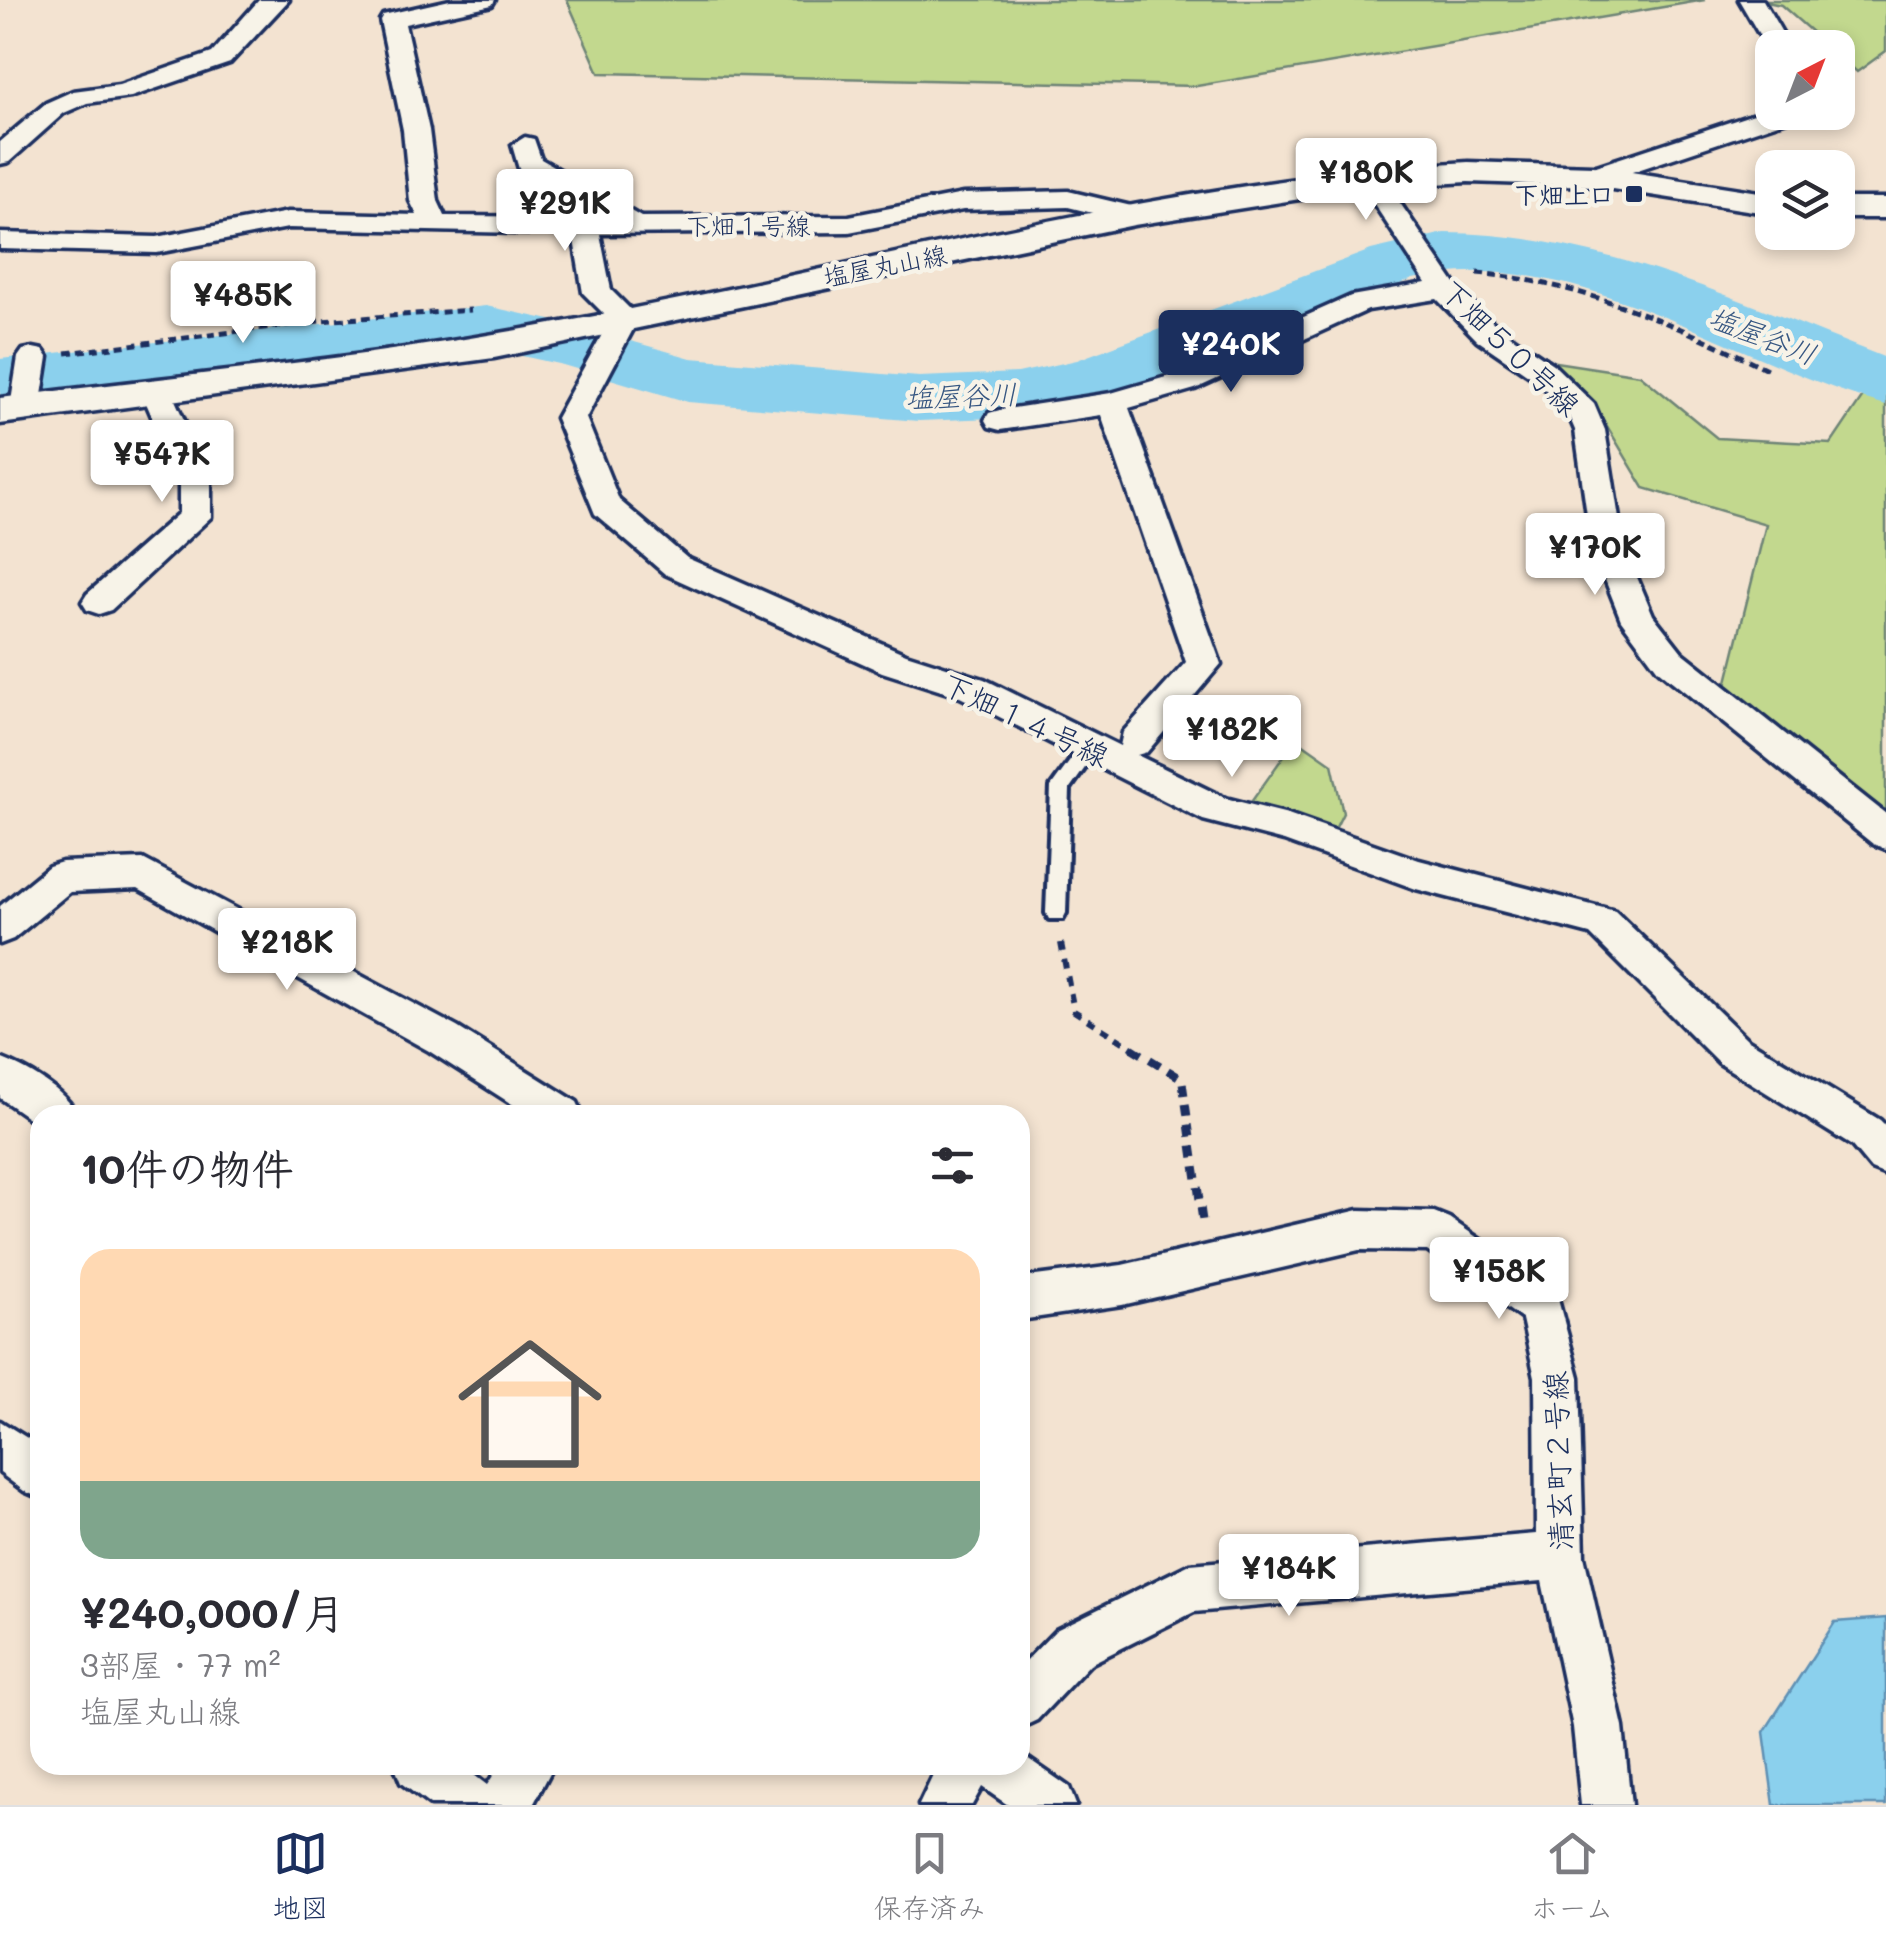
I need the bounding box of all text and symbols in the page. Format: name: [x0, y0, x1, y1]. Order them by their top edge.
north arrow: [1755, 30, 1855, 130]
map controls: [1755, 30, 1855, 250]
pin: ¥180K: [1296, 138, 1436, 223]
text: ¥180K: [1318, 149, 1414, 191]
button: layers: [1755, 150, 1855, 250]
pin: ¥291K: [495, 169, 635, 254]
place label: 下畑上口: [1514, 178, 1614, 210]
text: ¥291K: [518, 180, 612, 222]
marker: 下畑上口: [1623, 183, 1645, 205]
street label: 下畑１号線: [685, 209, 811, 241]
street label: 塩屋丸山線: [821, 237, 949, 293]
pin: ¥485K: [173, 261, 313, 346]
street label: 下畑５０号線: [1432, 270, 1590, 424]
text: ¥485K: [193, 272, 293, 314]
water label: 塩屋谷川: [1704, 298, 1822, 372]
pin: ¥240K: [1161, 310, 1301, 395]
text: ¥240K: [1181, 321, 1281, 363]
water label: 塩屋谷川: [904, 375, 1018, 415]
pin: ¥547K: [92, 420, 232, 505]
text: ¥547K: [113, 431, 211, 473]
pin: ¥170K: [1525, 513, 1665, 598]
text: ¥170K: [1548, 524, 1642, 566]
street label: 下畑１４号線: [936, 663, 1116, 775]
pin: ¥182K: [1162, 695, 1302, 780]
text: ¥182K: [1185, 706, 1279, 748]
pin: ¥218K: [217, 908, 357, 993]
text: ¥218K: [240, 919, 334, 961]
icon: filters: [925, 1138, 980, 1193]
text: 10件の物件: [80, 1140, 294, 1195]
pin: ¥158K: [1429, 1237, 1569, 1322]
text: ¥158K: [1452, 1248, 1546, 1290]
icon: home: [440, 1314, 620, 1494]
street label: 清玄町２号線: [1534, 1370, 1580, 1552]
pin: ¥184K: [1219, 1534, 1359, 1619]
text: ¥184K: [1241, 1545, 1337, 1587]
text: ¥240,000/月: [80, 1584, 345, 1639]
text: 3部屋 · 77 m²: [80, 1643, 281, 1685]
text: 塩屋丸山線: [80, 1689, 240, 1731]
tab: 地図: [273, 1826, 329, 1926]
tab: 保存済み: [874, 1826, 986, 1926]
tab: ホーム: [1531, 1826, 1613, 1926]

